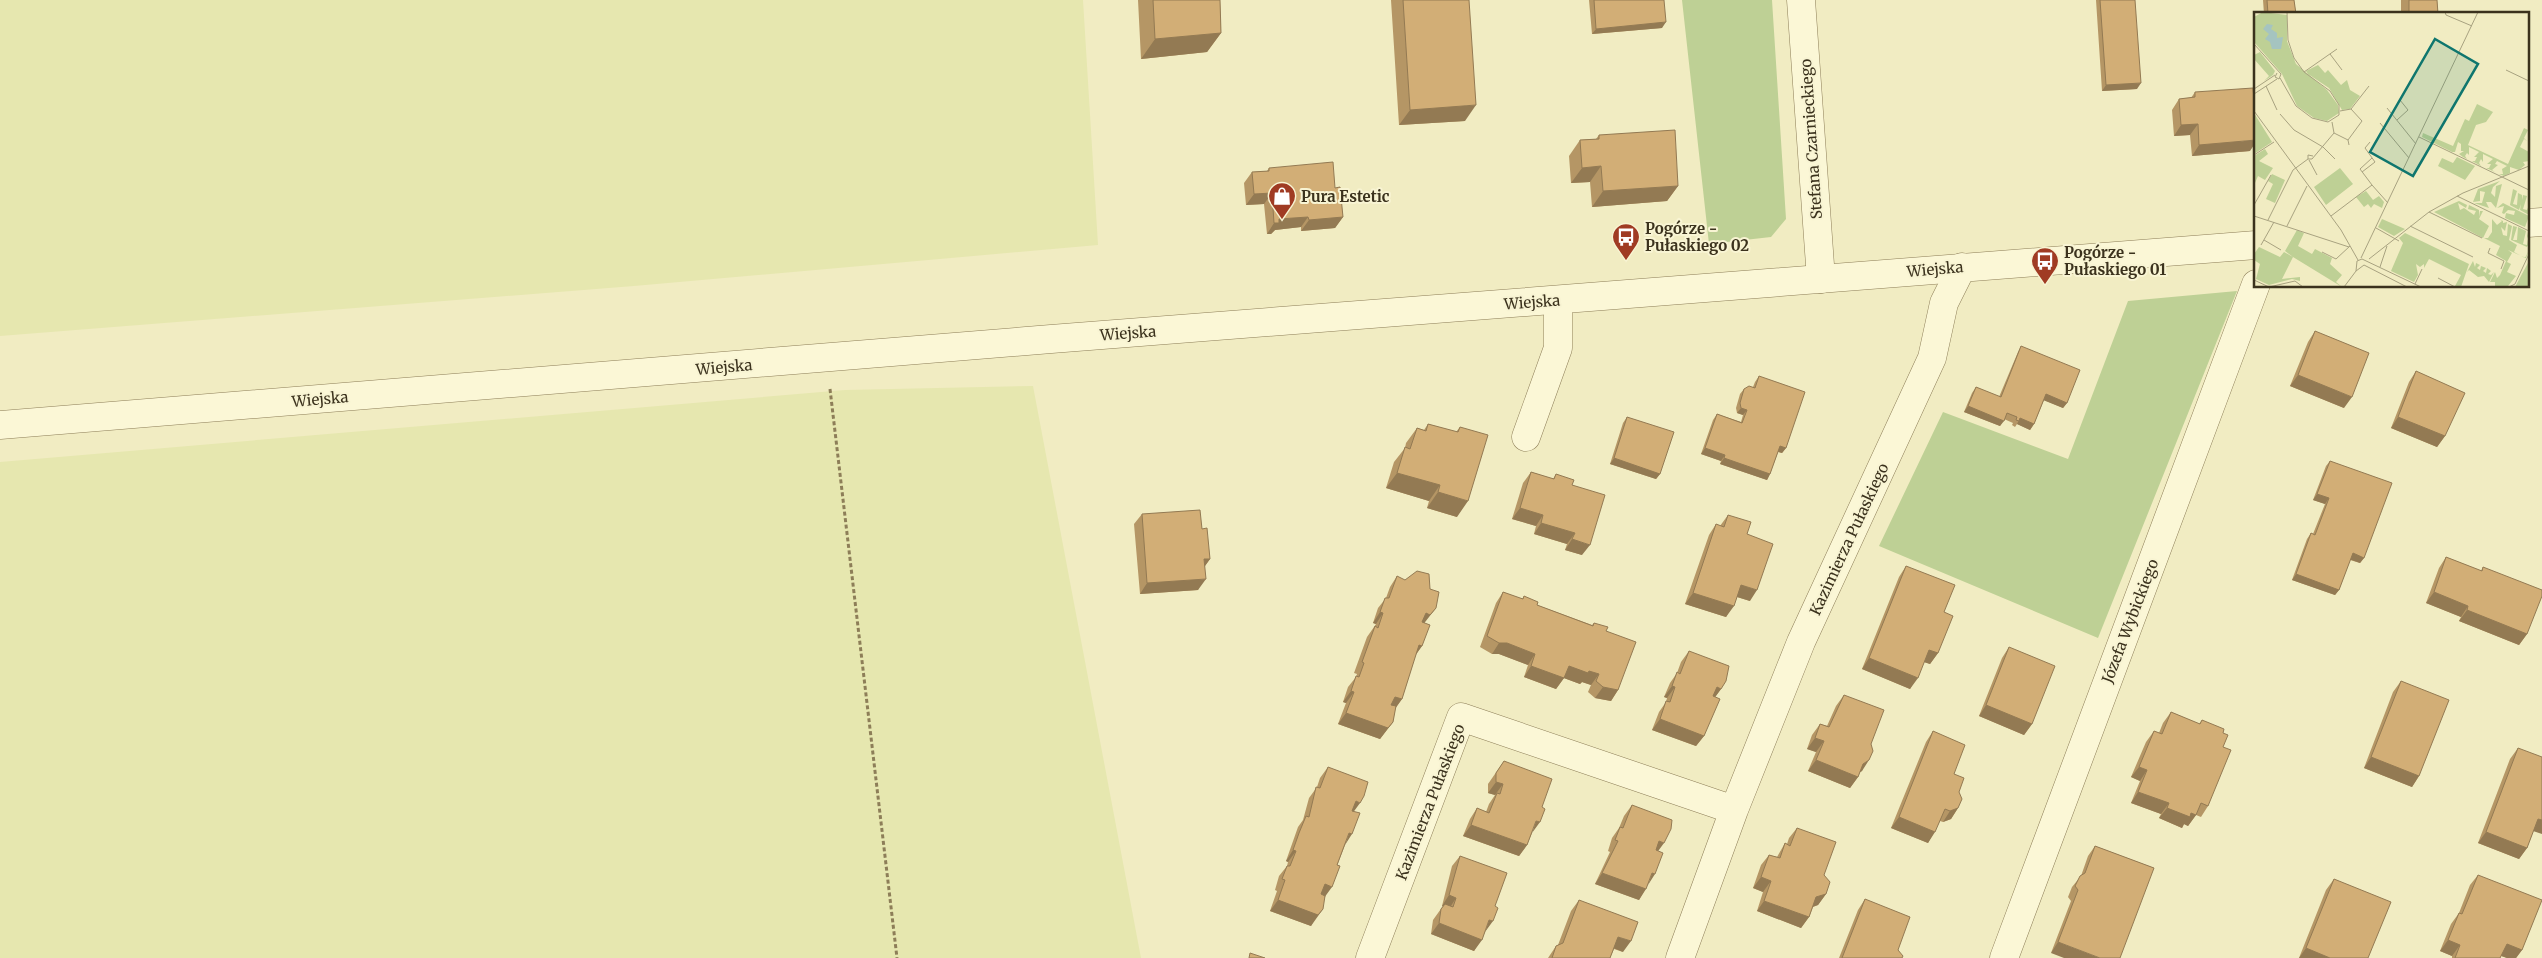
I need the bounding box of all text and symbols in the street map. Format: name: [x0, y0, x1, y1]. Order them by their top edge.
inset map: [2254, 12, 2530, 288]
street label: Stefana Czarnieckiego: [1796, 58, 1826, 220]
shop icon: Pura Estetic: [1267, 181, 1297, 220]
place label: Pura Estetic: [1301, 187, 1390, 206]
place label: Pogórze - Pułaskiego 02: [1645, 219, 1749, 255]
bus stop icon: Pogórze - Pułaskiego 02: [1611, 222, 1641, 261]
place label: Pogórze - Pułaskiego 01: [2064, 243, 2166, 279]
bus stop icon: Pogórze - Pułaskiego 01: [2030, 246, 2060, 285]
street label: Wiejska: [1905, 257, 1964, 281]
street label: Wiejska: [1502, 291, 1561, 314]
street label: Wiejska: [1098, 322, 1157, 345]
street label: Wiejska: [694, 355, 753, 379]
street label: Wiejska: [290, 387, 349, 411]
street label: Kazimierza Pułaskiego: [1805, 460, 1893, 618]
street label: Józefa Wybickiego: [2097, 556, 2163, 687]
street label: Kazimierza Pułaskiego: [1391, 721, 1469, 883]

